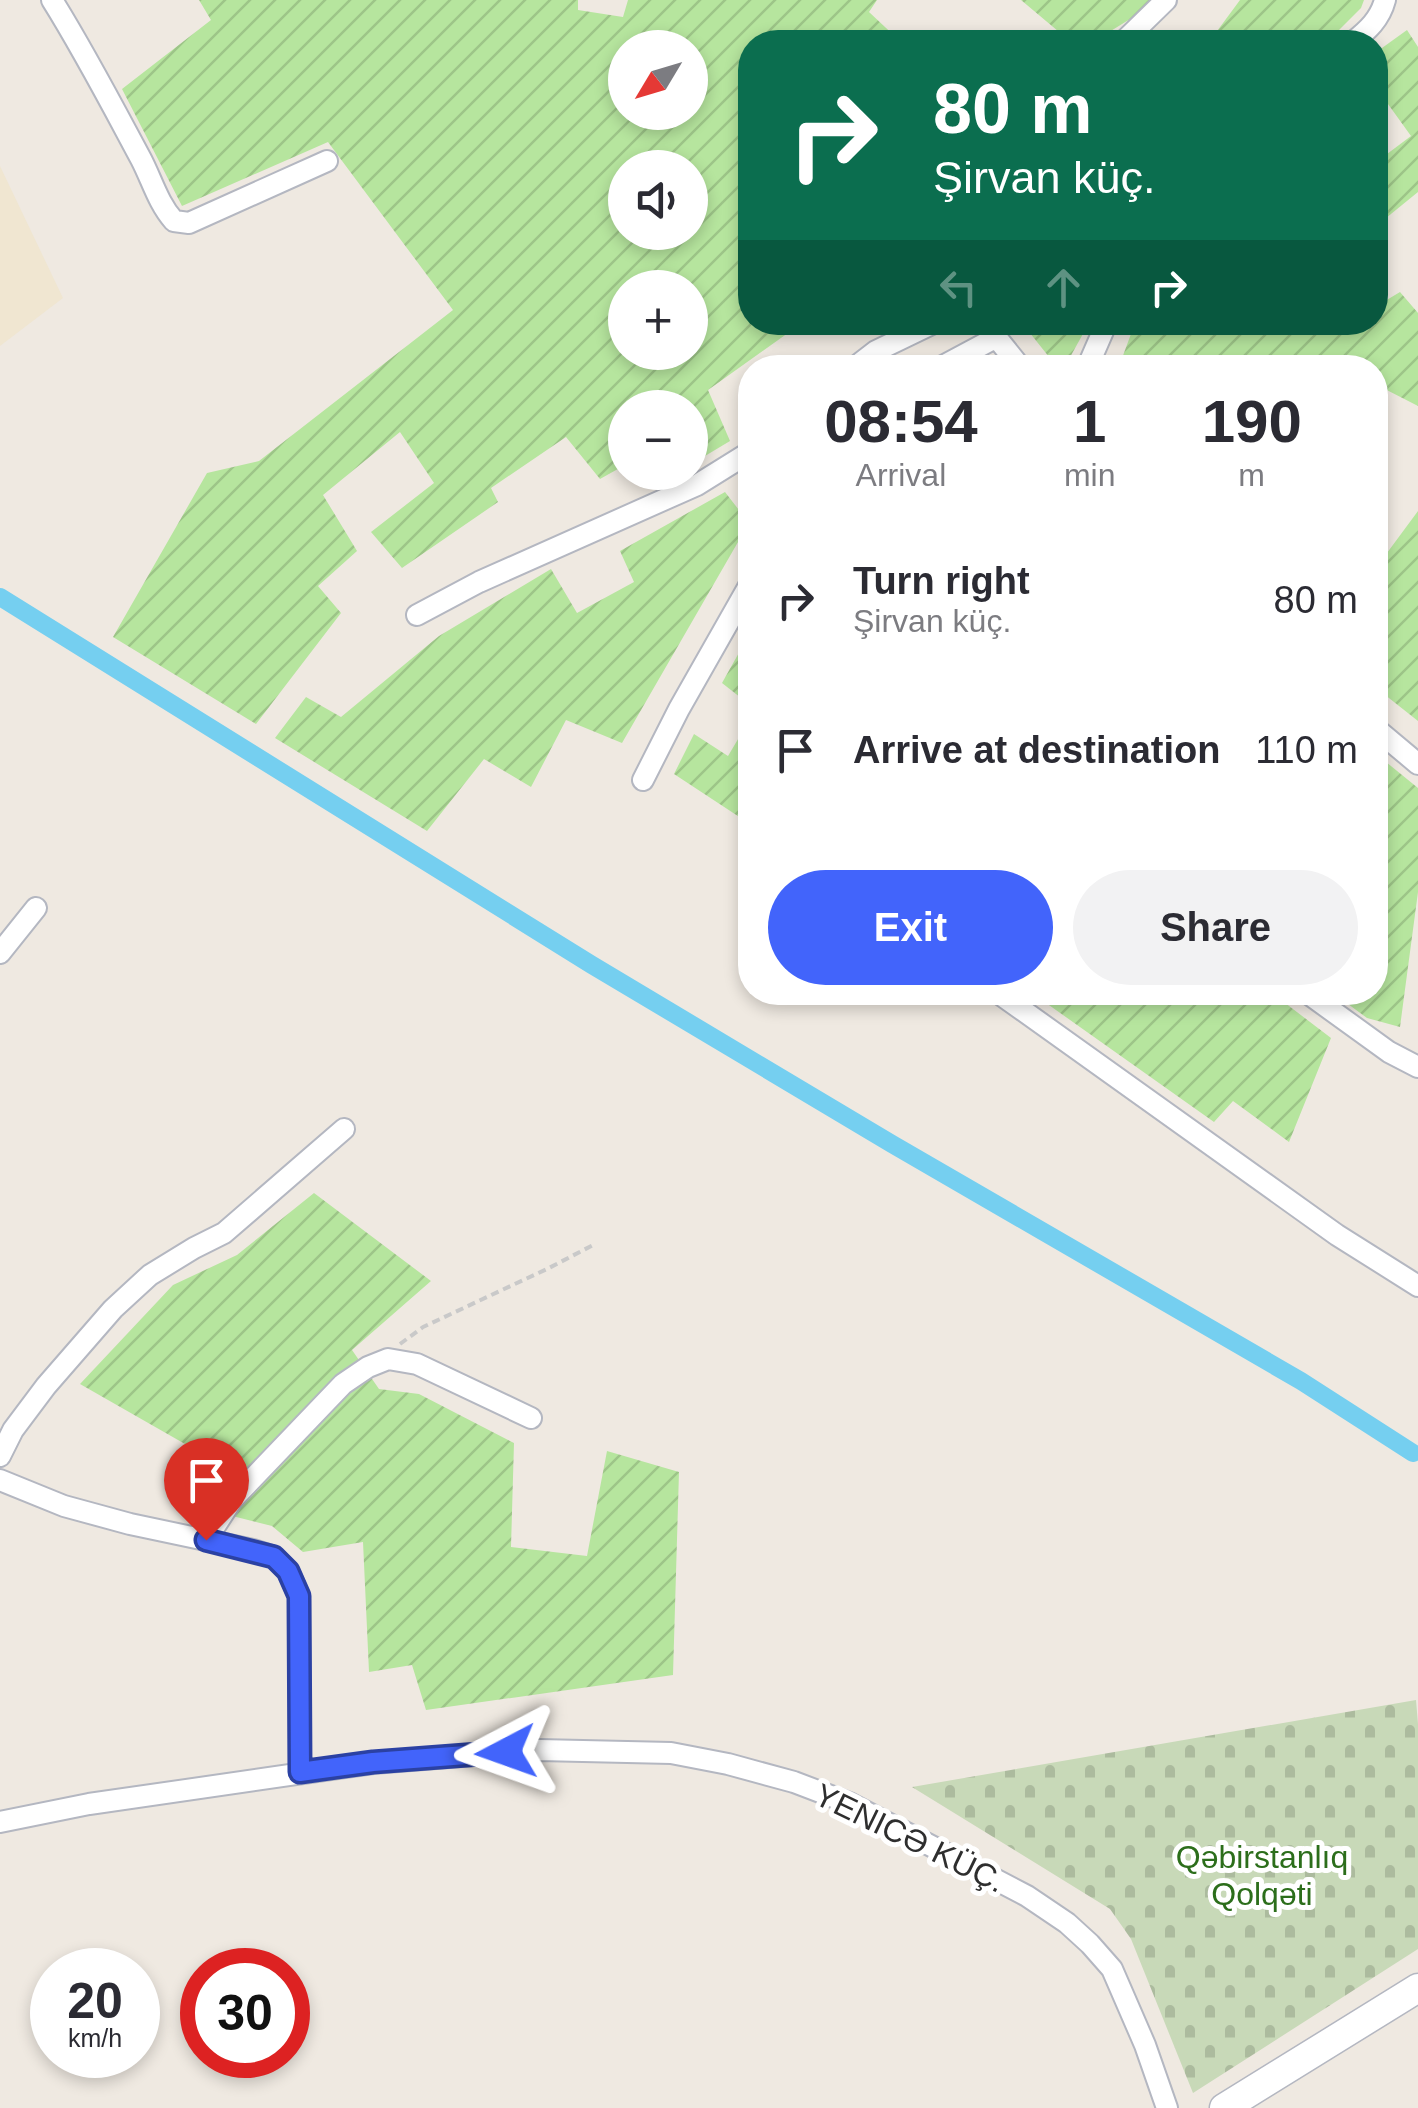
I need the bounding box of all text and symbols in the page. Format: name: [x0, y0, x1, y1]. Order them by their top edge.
north arrow: [608, 30, 708, 130]
map controls: [608, 30, 708, 490]
icon: right: [768, 70, 898, 200]
text: 80 m: [933, 70, 1093, 148]
button: sound: [608, 150, 708, 250]
text: Şirvan küç.: [933, 152, 1156, 203]
icon: left: [931, 260, 986, 315]
icon: ahead: [1036, 260, 1091, 315]
icon: right: [1141, 260, 1196, 315]
button: +: [608, 270, 708, 370]
text: 08:54: [824, 388, 978, 455]
text: 1: [1073, 388, 1106, 455]
text: 190: [1202, 388, 1302, 455]
button: −: [608, 390, 708, 490]
text: Arrival: [856, 457, 946, 493]
text: min: [1064, 457, 1115, 493]
text: m: [1238, 457, 1265, 493]
text: Turn right: [853, 560, 1030, 602]
icon: right: [768, 573, 823, 628]
text: 80 m: [1274, 579, 1358, 621]
text: Şirvan küç.: [853, 603, 1011, 639]
icon: arrive: [768, 723, 823, 778]
text: Arrive at destination: [853, 729, 1220, 771]
text: 110 m: [1255, 729, 1358, 771]
button: Exit: [768, 870, 1053, 985]
button: Share: [1073, 870, 1358, 985]
pin: [164, 1438, 249, 1541]
icon: arrive: [179, 1453, 234, 1508]
position arrow: [454, 1700, 558, 1804]
street label: YENICƏ KÜÇ.: [809, 1776, 1011, 1900]
park label: Qəbirstanlıq Qolqəti: [1176, 1839, 1348, 1912]
speed limit sign: 30: [180, 1948, 310, 2078]
text: 20: [67, 1973, 123, 2029]
text: km/h: [68, 2024, 122, 2052]

